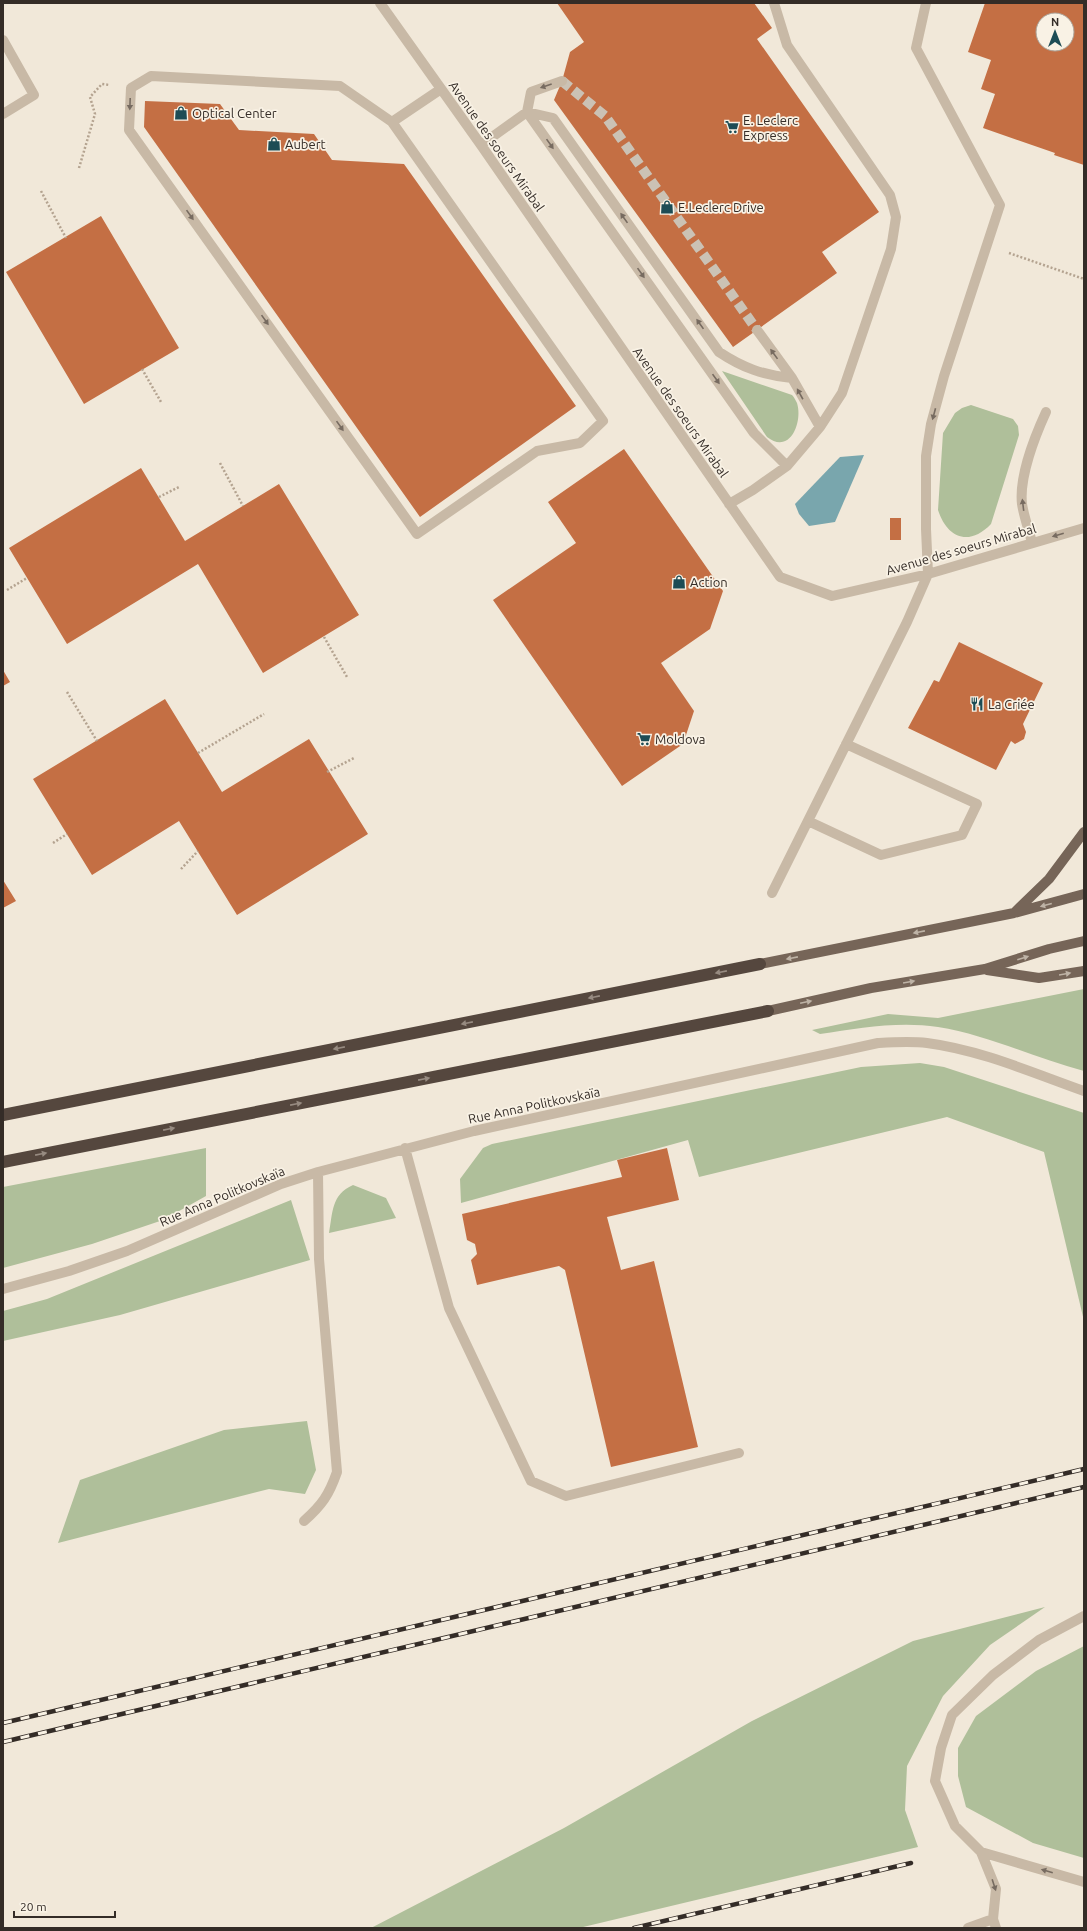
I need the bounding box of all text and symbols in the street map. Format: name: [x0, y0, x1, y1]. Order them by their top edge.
north arrow: [1035, 12, 1075, 52]
text: N: [1051, 16, 1059, 28]
street label: Avenue des soeurs Mirabal: [447, 78, 548, 214]
one-way arrow: [540, 84, 552, 90]
one-way arrow: [127, 98, 134, 110]
shop icon: Optical Center: [173, 105, 189, 121]
place label: Optical Center: [192, 106, 277, 120]
place label: E. Leclerc Express: [743, 113, 798, 142]
supermarket icon: E. Leclerc Express: [724, 119, 740, 135]
shop icon: Aubert: [266, 136, 282, 152]
place label: Aubert: [285, 137, 326, 151]
one-way arrow: [546, 139, 554, 149]
shop icon: E.Leclerc Drive: [659, 199, 675, 215]
place label: E.Leclerc Drive: [678, 200, 764, 214]
one-way arrow: [186, 209, 194, 220]
one-way arrow: [620, 213, 628, 224]
one-way arrow: [637, 268, 645, 278]
one-way arrow: [261, 315, 269, 326]
one-way arrow: [696, 319, 704, 329]
street label: Avenue des soeurs Mirabal: [631, 344, 732, 480]
one-way arrow: [770, 349, 778, 359]
one-way arrow: [712, 374, 720, 385]
one-way arrow: [797, 388, 804, 400]
one-way arrow: [930, 408, 936, 420]
one-way arrow: [336, 421, 345, 432]
one-way arrow: [1020, 499, 1026, 511]
street label: Avenue des soeurs Mirabal: [884, 521, 1038, 577]
one-way arrow: [1052, 532, 1064, 538]
shop icon: Action: [671, 574, 687, 590]
place label: Action: [690, 575, 728, 589]
restaurant icon: La Criée: [969, 696, 985, 712]
place label: La Criée: [988, 697, 1035, 711]
supermarket icon: Moldova: [636, 731, 652, 747]
place label: Moldova: [655, 732, 706, 746]
one-way arrow: [1040, 902, 1052, 908]
one-way arrow: [913, 930, 926, 936]
one-way arrow: [786, 955, 798, 961]
one-way arrow: [1017, 955, 1029, 961]
one-way arrow: [715, 969, 728, 975]
one-way arrow: [1059, 971, 1072, 977]
one-way arrow: [903, 978, 915, 984]
one-way arrow: [588, 995, 600, 1001]
one-way arrow: [800, 999, 812, 1005]
one-way arrow: [460, 1020, 473, 1026]
one-way arrow: [333, 1046, 345, 1052]
one-way arrow: [418, 1075, 430, 1081]
street label: Rue Anna Politkovskaïa: [467, 1084, 601, 1126]
one-way arrow: [290, 1101, 302, 1107]
one-way arrow: [163, 1126, 175, 1132]
one-way arrow: [35, 1151, 47, 1157]
street label: Rue Anna Politkovskaïa: [157, 1163, 287, 1229]
one-way arrow: [1040, 1868, 1052, 1874]
one-way arrow: [991, 1879, 997, 1891]
scale bar: [14, 1893, 115, 1919]
text: 20 m: [20, 1900, 47, 1913]

